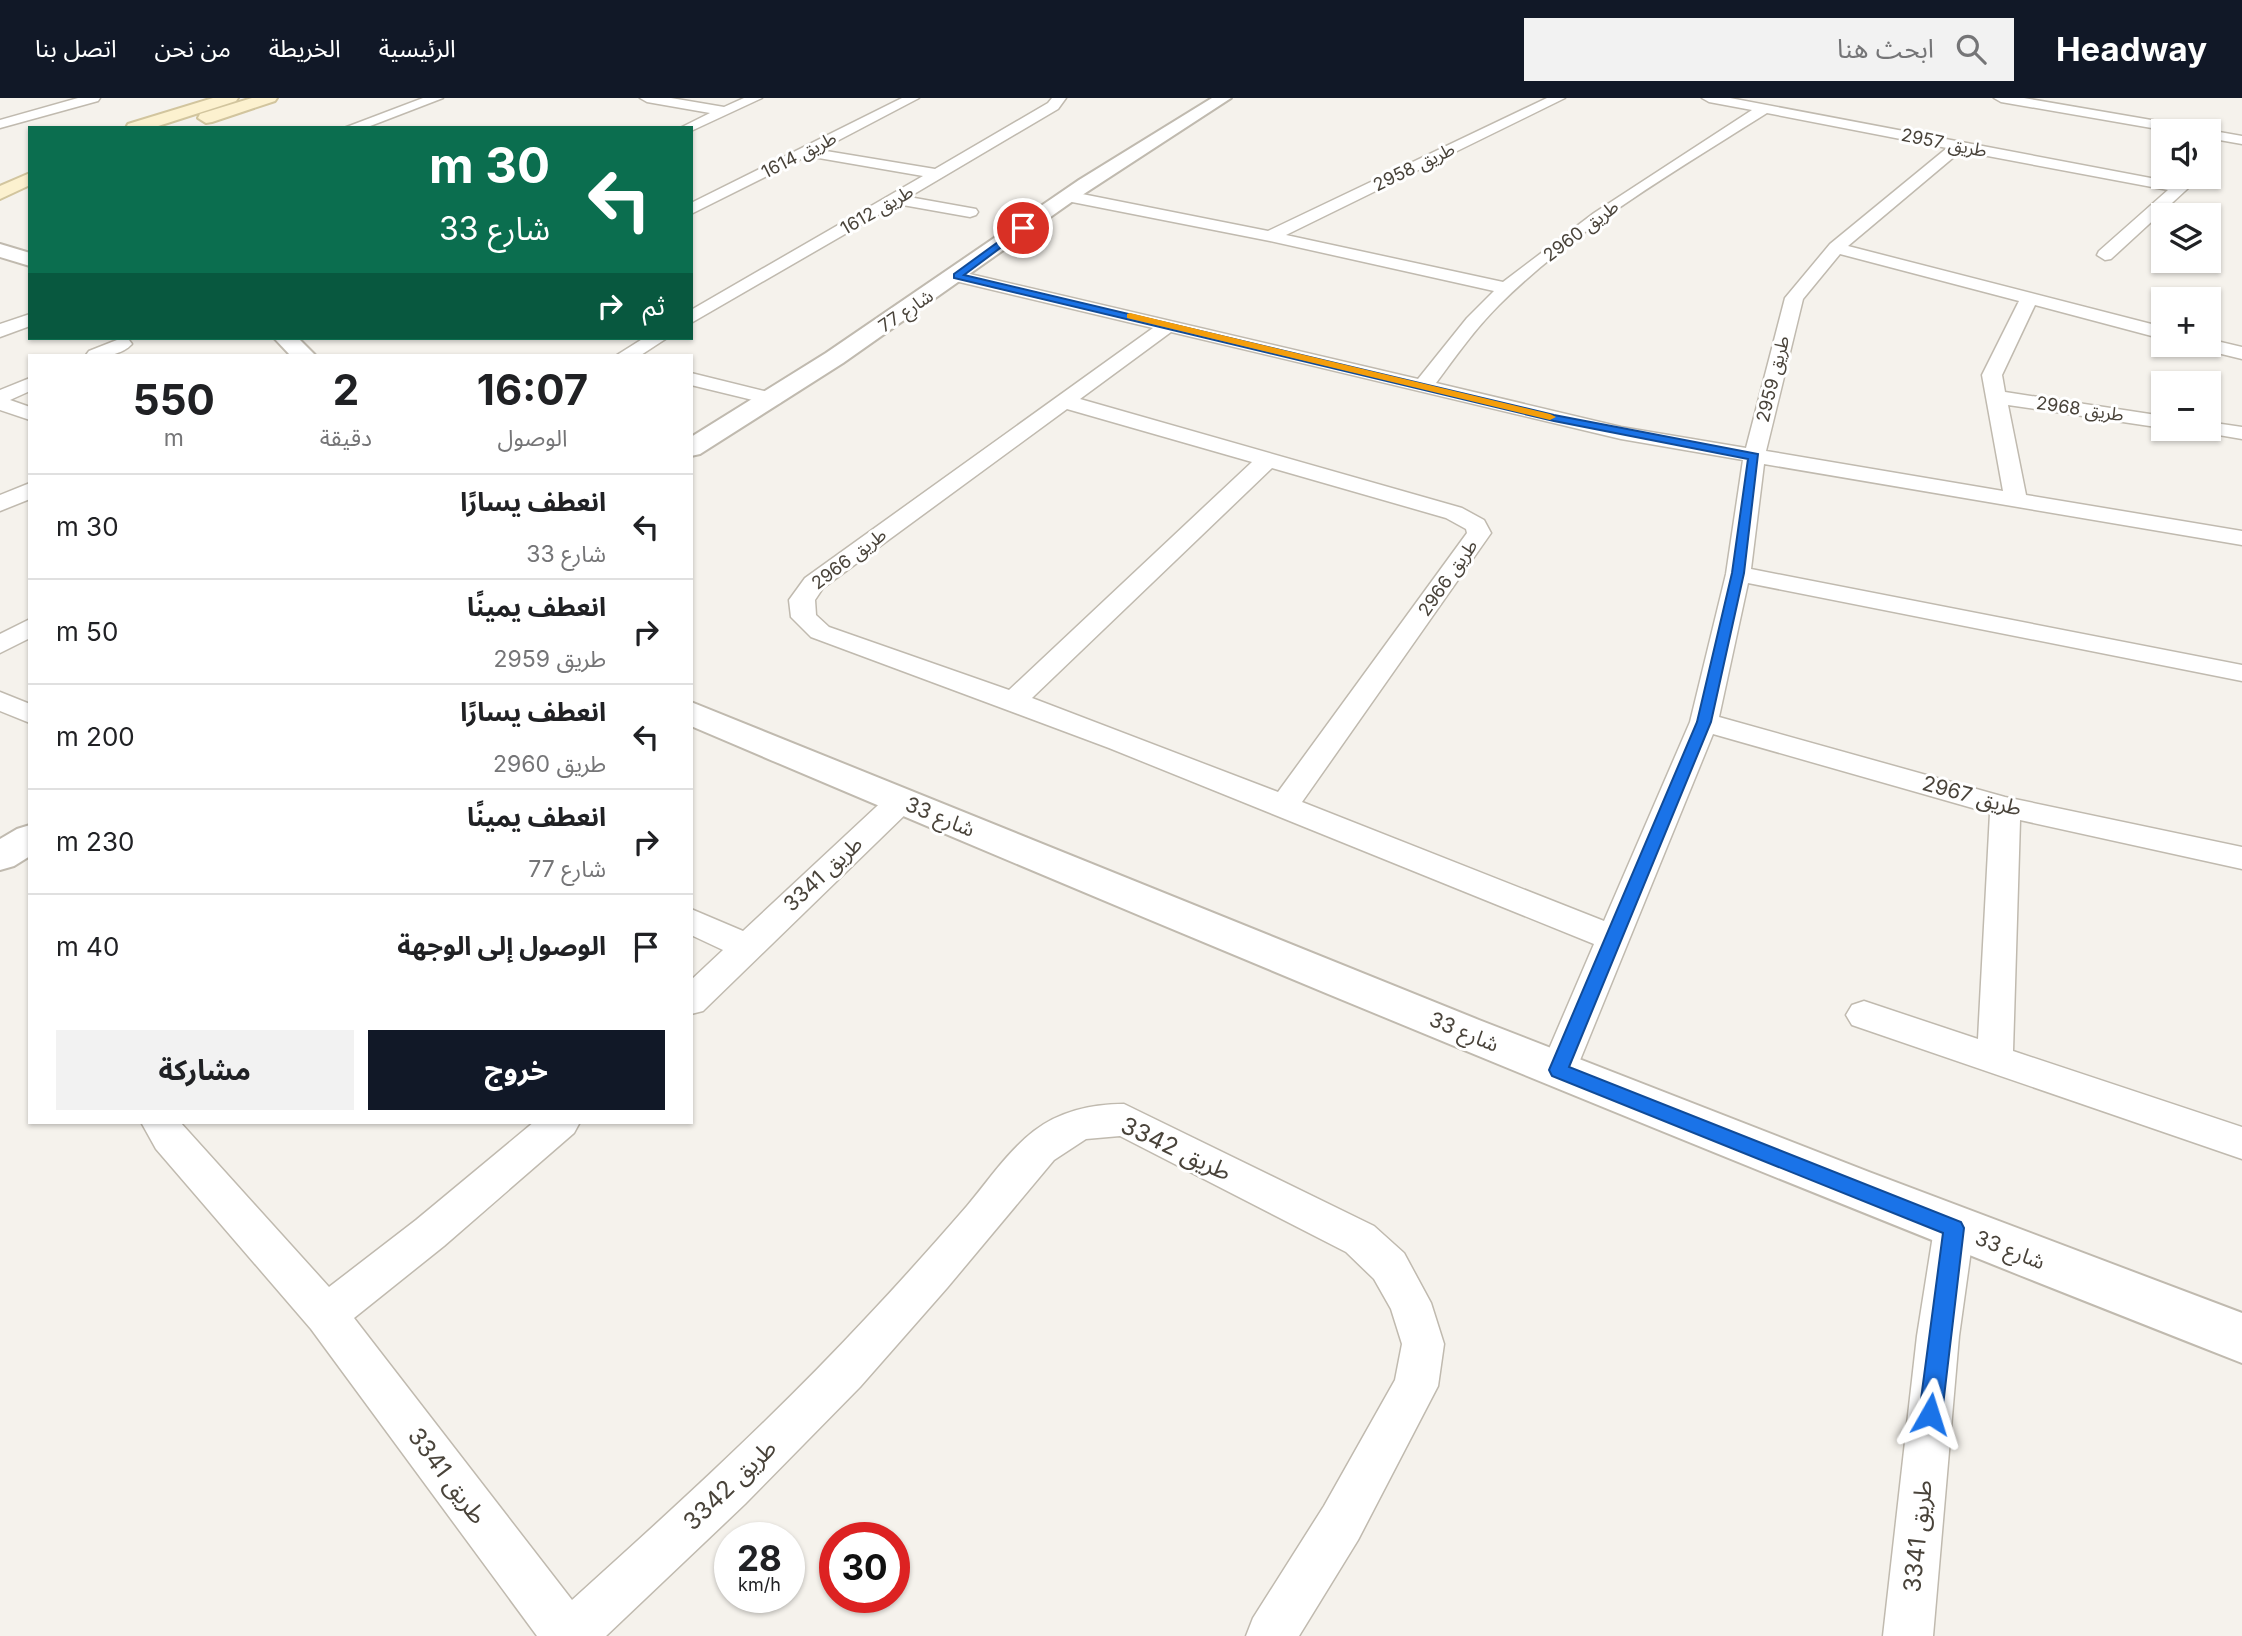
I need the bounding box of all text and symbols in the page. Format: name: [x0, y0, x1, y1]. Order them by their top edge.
search box: [1524, 18, 2014, 81]
text: Headway: [2056, 29, 2207, 69]
icon: search: [1952, 30, 1990, 68]
text: ابحث هنا: [1837, 33, 1934, 64]
text: اتصل بنا: [35, 34, 117, 63]
text: من نحن: [155, 34, 231, 63]
text: الخريطة: [269, 34, 341, 63]
text: الرئيسية: [379, 34, 456, 63]
map controls: [2151, 119, 2221, 441]
button: sound: [2151, 119, 2221, 189]
street label: طريق 2957: [1899, 124, 1989, 162]
street label: طريق 1614: [758, 127, 840, 183]
text: 30 m: [429, 136, 550, 195]
street label: طريق 2958: [1370, 138, 1458, 196]
icon: left: [574, 154, 665, 245]
street label: طريق 1612: [837, 180, 917, 240]
street label: طريق 2960: [1539, 196, 1623, 266]
pin: [993, 198, 1053, 258]
button: layers: [2151, 203, 2221, 273]
text: شارع 33: [439, 209, 550, 248]
icon: arrive: [1004, 209, 1042, 247]
street label: شارع 77: [875, 285, 939, 340]
icon: right: [591, 287, 629, 325]
button: +: [2151, 287, 2221, 357]
text: ثم: [643, 290, 665, 321]
street label: طريق 2959: [1752, 334, 1794, 424]
text: 2: [333, 364, 359, 415]
text: 16:07: [477, 364, 588, 415]
button: −: [2151, 371, 2221, 441]
text: 550: [133, 374, 215, 425]
street label: طريق 2968: [2035, 392, 2125, 426]
text: m: [164, 424, 184, 452]
text: دقيقة: [320, 424, 372, 452]
text: الوصول: [498, 424, 567, 452]
text: انعطف يسارًا: [460, 486, 606, 517]
icon: left: [627, 508, 665, 546]
text: 30 m: [56, 511, 119, 542]
street label: طريق 2966: [807, 524, 891, 594]
street label: طريق 2966: [1414, 536, 1482, 620]
text: شارع 33: [526, 540, 606, 568]
text: انعطف يمينًا: [467, 591, 606, 622]
icon: right: [627, 613, 665, 651]
text: 50 m: [56, 616, 118, 647]
text: طريق 2959: [494, 645, 606, 673]
text: انعطف يسارًا: [460, 696, 606, 727]
icon: left: [627, 718, 665, 756]
text: 200 m: [56, 721, 135, 752]
text: طريق 2960: [493, 750, 606, 778]
street label: طريق 2967: [1919, 770, 2025, 822]
street label: شارع 33: [901, 791, 979, 845]
text: انعطف يمينًا: [467, 801, 606, 832]
icon: right: [627, 823, 665, 861]
text: 230 m: [56, 826, 134, 857]
street label: طريق 3341: [778, 831, 868, 917]
text: شارع 77: [528, 855, 606, 883]
icon: arrive: [627, 928, 665, 966]
text: الوصول إلى الوجهة: [397, 930, 606, 961]
text: 40 m: [56, 931, 119, 962]
street label: شارع 33: [1425, 1006, 1503, 1060]
button: مشاركة: [56, 1030, 354, 1110]
button: خروج: [368, 1030, 665, 1110]
street label: طريق 3342: [1116, 1110, 1236, 1188]
street label: شارع 33: [1971, 1225, 2049, 1277]
position arrow: [1893, 1377, 1967, 1451]
street label: طريق 3341: [401, 1422, 493, 1530]
street label: طريق 3342: [677, 1433, 783, 1537]
street label: طريق 3341: [1897, 1478, 1939, 1594]
speed limit sign: 30: [819, 1522, 910, 1613]
text: 28: [737, 1537, 782, 1579]
text: km/h: [738, 1574, 781, 1595]

